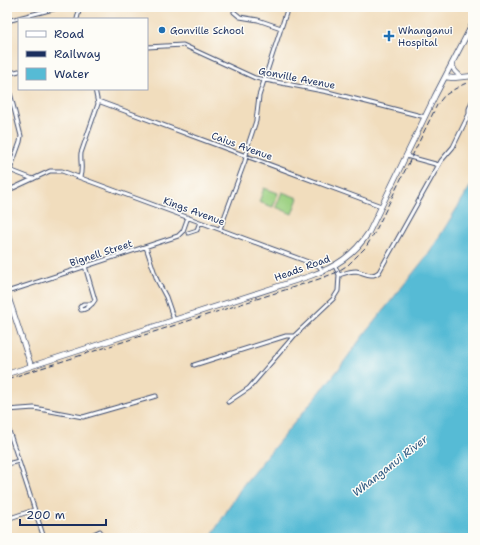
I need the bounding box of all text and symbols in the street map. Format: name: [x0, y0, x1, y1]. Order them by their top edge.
legend: [18, 18, 148, 90]
place label: Gonville School: [170, 24, 244, 37]
place label: Whanganui Hospital: [398, 24, 453, 49]
marker: Gonville School: [157, 25, 167, 35]
text: Road: [54, 26, 85, 42]
marker: Whanganui Hospital: [383, 30, 395, 42]
text: Railway: [54, 46, 101, 62]
street label: Gonville Avenue: [258, 64, 337, 92]
text: Water: [54, 66, 90, 82]
street label: Caius Avenue: [210, 129, 275, 163]
street label: Kings Avenue: [161, 194, 227, 228]
street label: Bignell Street: [68, 237, 134, 269]
street label: Heads Road: [272, 252, 332, 284]
water label: Whanganui River: [349, 431, 431, 500]
scale bar: [20, 501, 106, 527]
text: 200 m: [26, 507, 65, 523]

